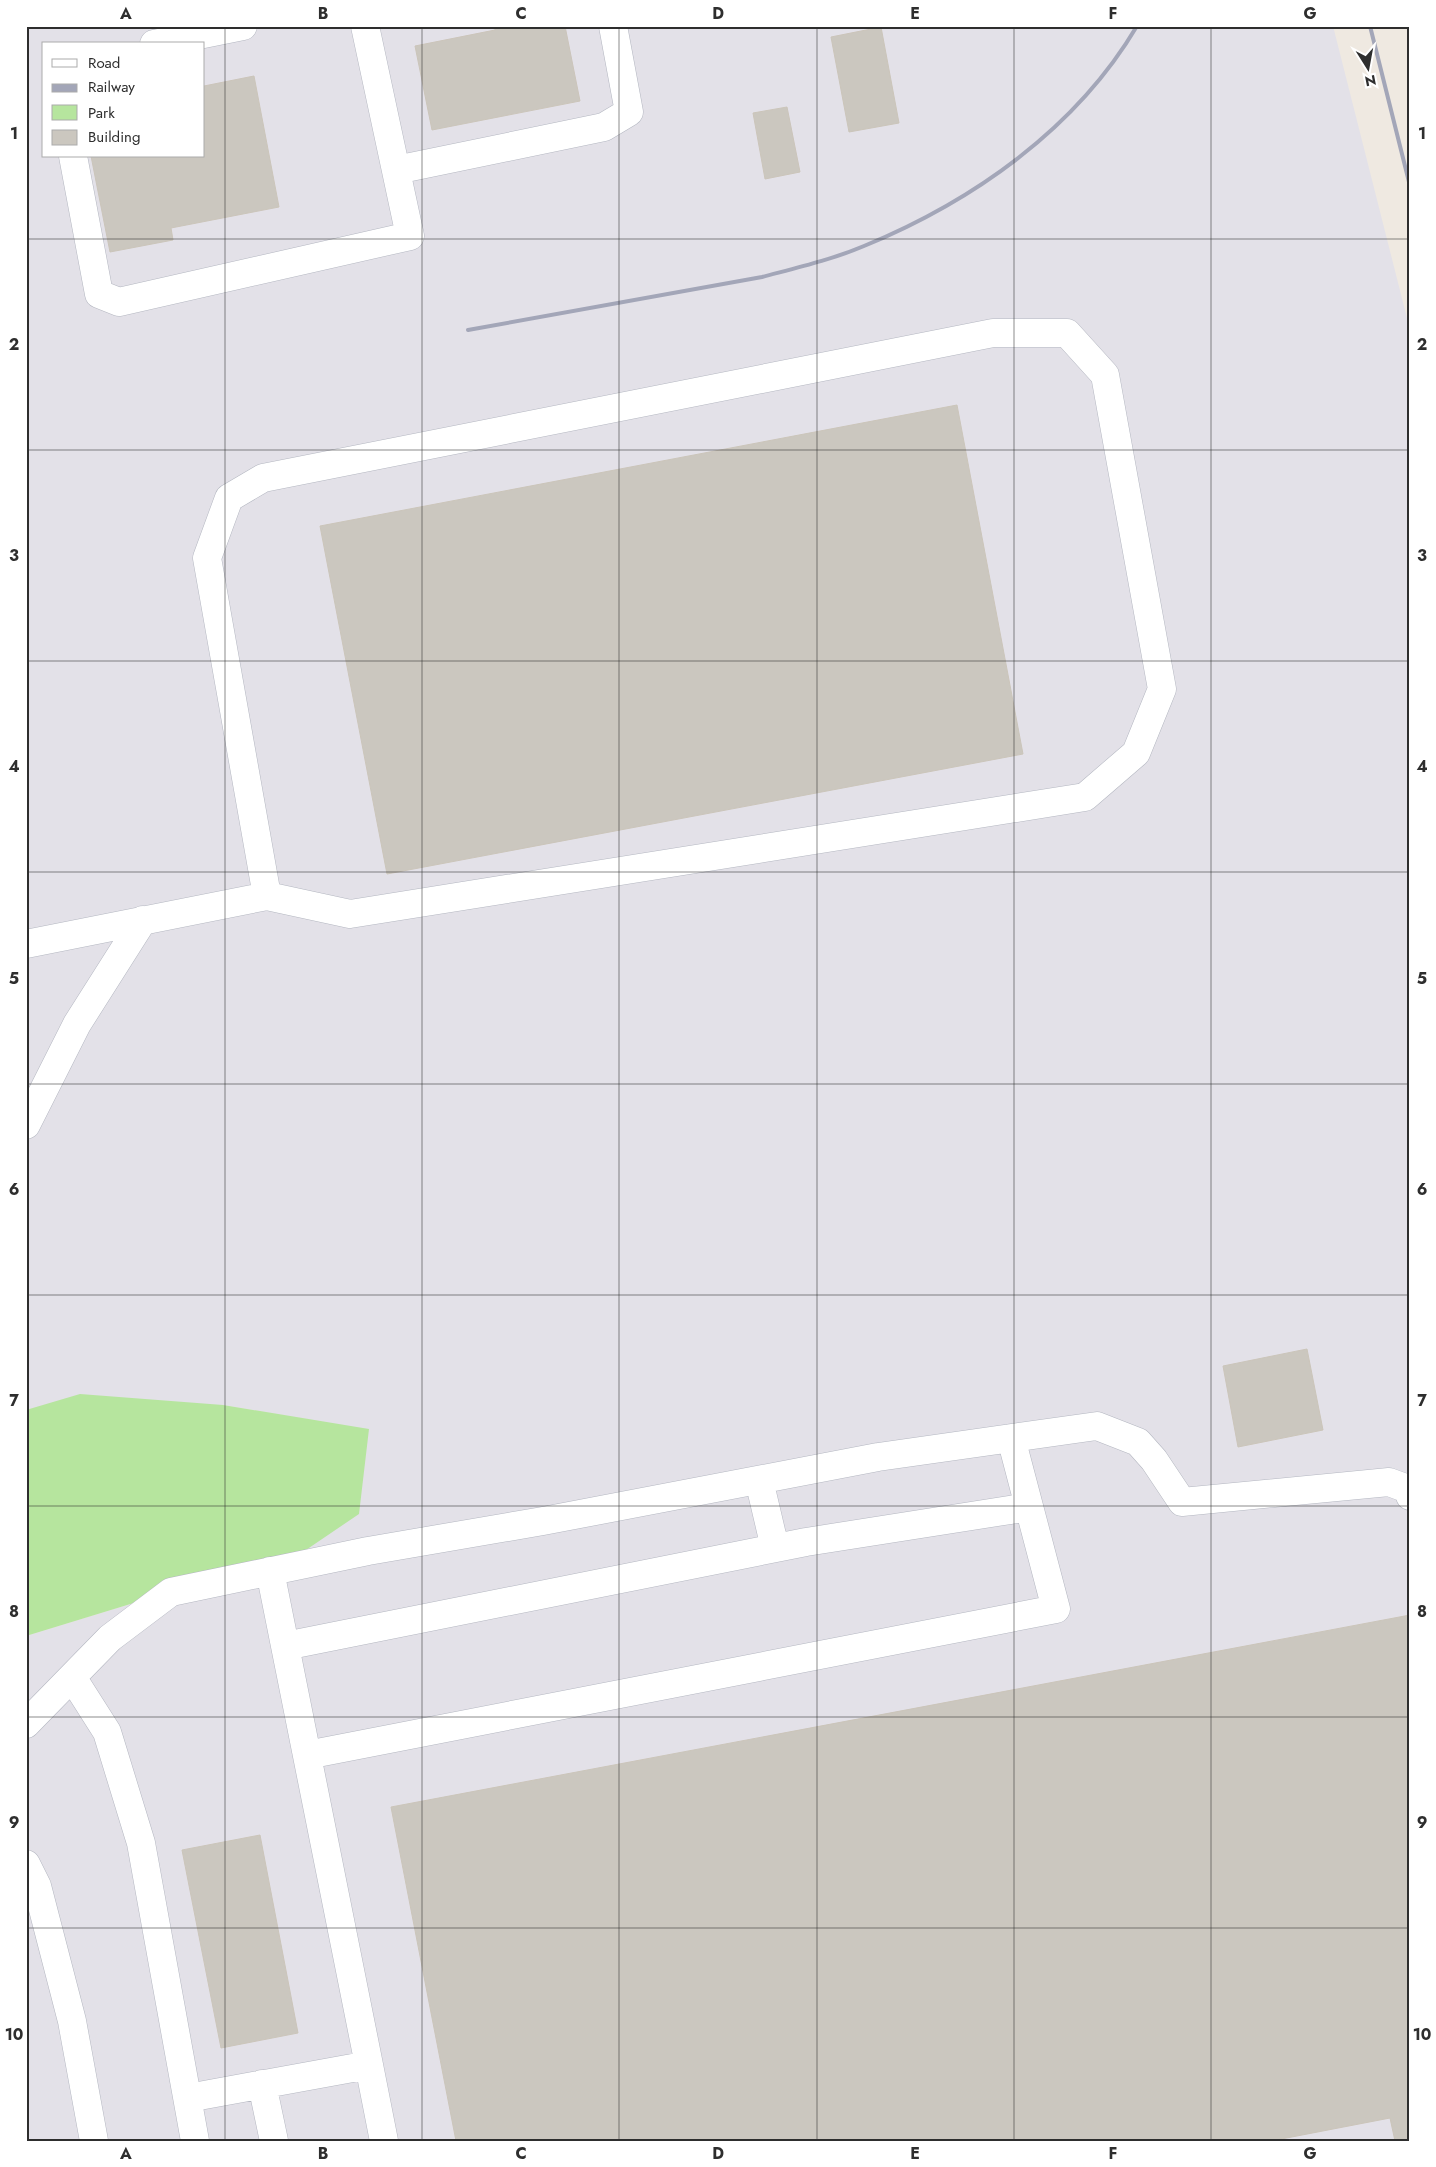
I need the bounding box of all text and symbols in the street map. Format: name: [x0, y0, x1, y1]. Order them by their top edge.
text: A: [119, 2, 132, 25]
text: B: [318, 2, 328, 25]
text: C: [515, 2, 527, 25]
text: D: [712, 2, 724, 25]
text: E: [910, 2, 920, 25]
text: F: [1109, 2, 1117, 25]
text: G: [1303, 2, 1317, 25]
legend: [42, 42, 205, 158]
north arrow: [1344, 42, 1394, 92]
text: Road: [88, 52, 120, 74]
text: N: [1363, 70, 1378, 92]
text: Railway: [88, 76, 135, 98]
text: Park: [88, 102, 115, 124]
text: 1: [10, 122, 18, 145]
text: 1: [1418, 122, 1426, 145]
text: Building: [88, 126, 140, 148]
text: 2: [9, 333, 19, 356]
text: 2: [1417, 333, 1427, 356]
text: 3: [9, 544, 19, 567]
text: 3: [1417, 544, 1427, 567]
text: 4: [8, 755, 20, 778]
text: 4: [1416, 755, 1428, 778]
text: 5: [9, 967, 19, 990]
text: 5: [1417, 967, 1427, 990]
text: 6: [9, 1178, 19, 1201]
text: 6: [1417, 1178, 1427, 1201]
text: 7: [9, 1389, 19, 1412]
text: 7: [1417, 1389, 1427, 1412]
text: 8: [9, 1600, 19, 1623]
text: 8: [1417, 1600, 1427, 1623]
text: 9: [9, 1811, 19, 1834]
text: 9: [1417, 1811, 1427, 1834]
text: 10: [5, 2023, 23, 2046]
text: 10: [1413, 2023, 1431, 2046]
text: A: [119, 2142, 132, 2165]
text: B: [318, 2142, 328, 2165]
text: C: [515, 2142, 527, 2165]
text: D: [712, 2142, 724, 2165]
text: E: [910, 2142, 920, 2165]
text: F: [1109, 2142, 1117, 2165]
text: G: [1303, 2142, 1317, 2165]

